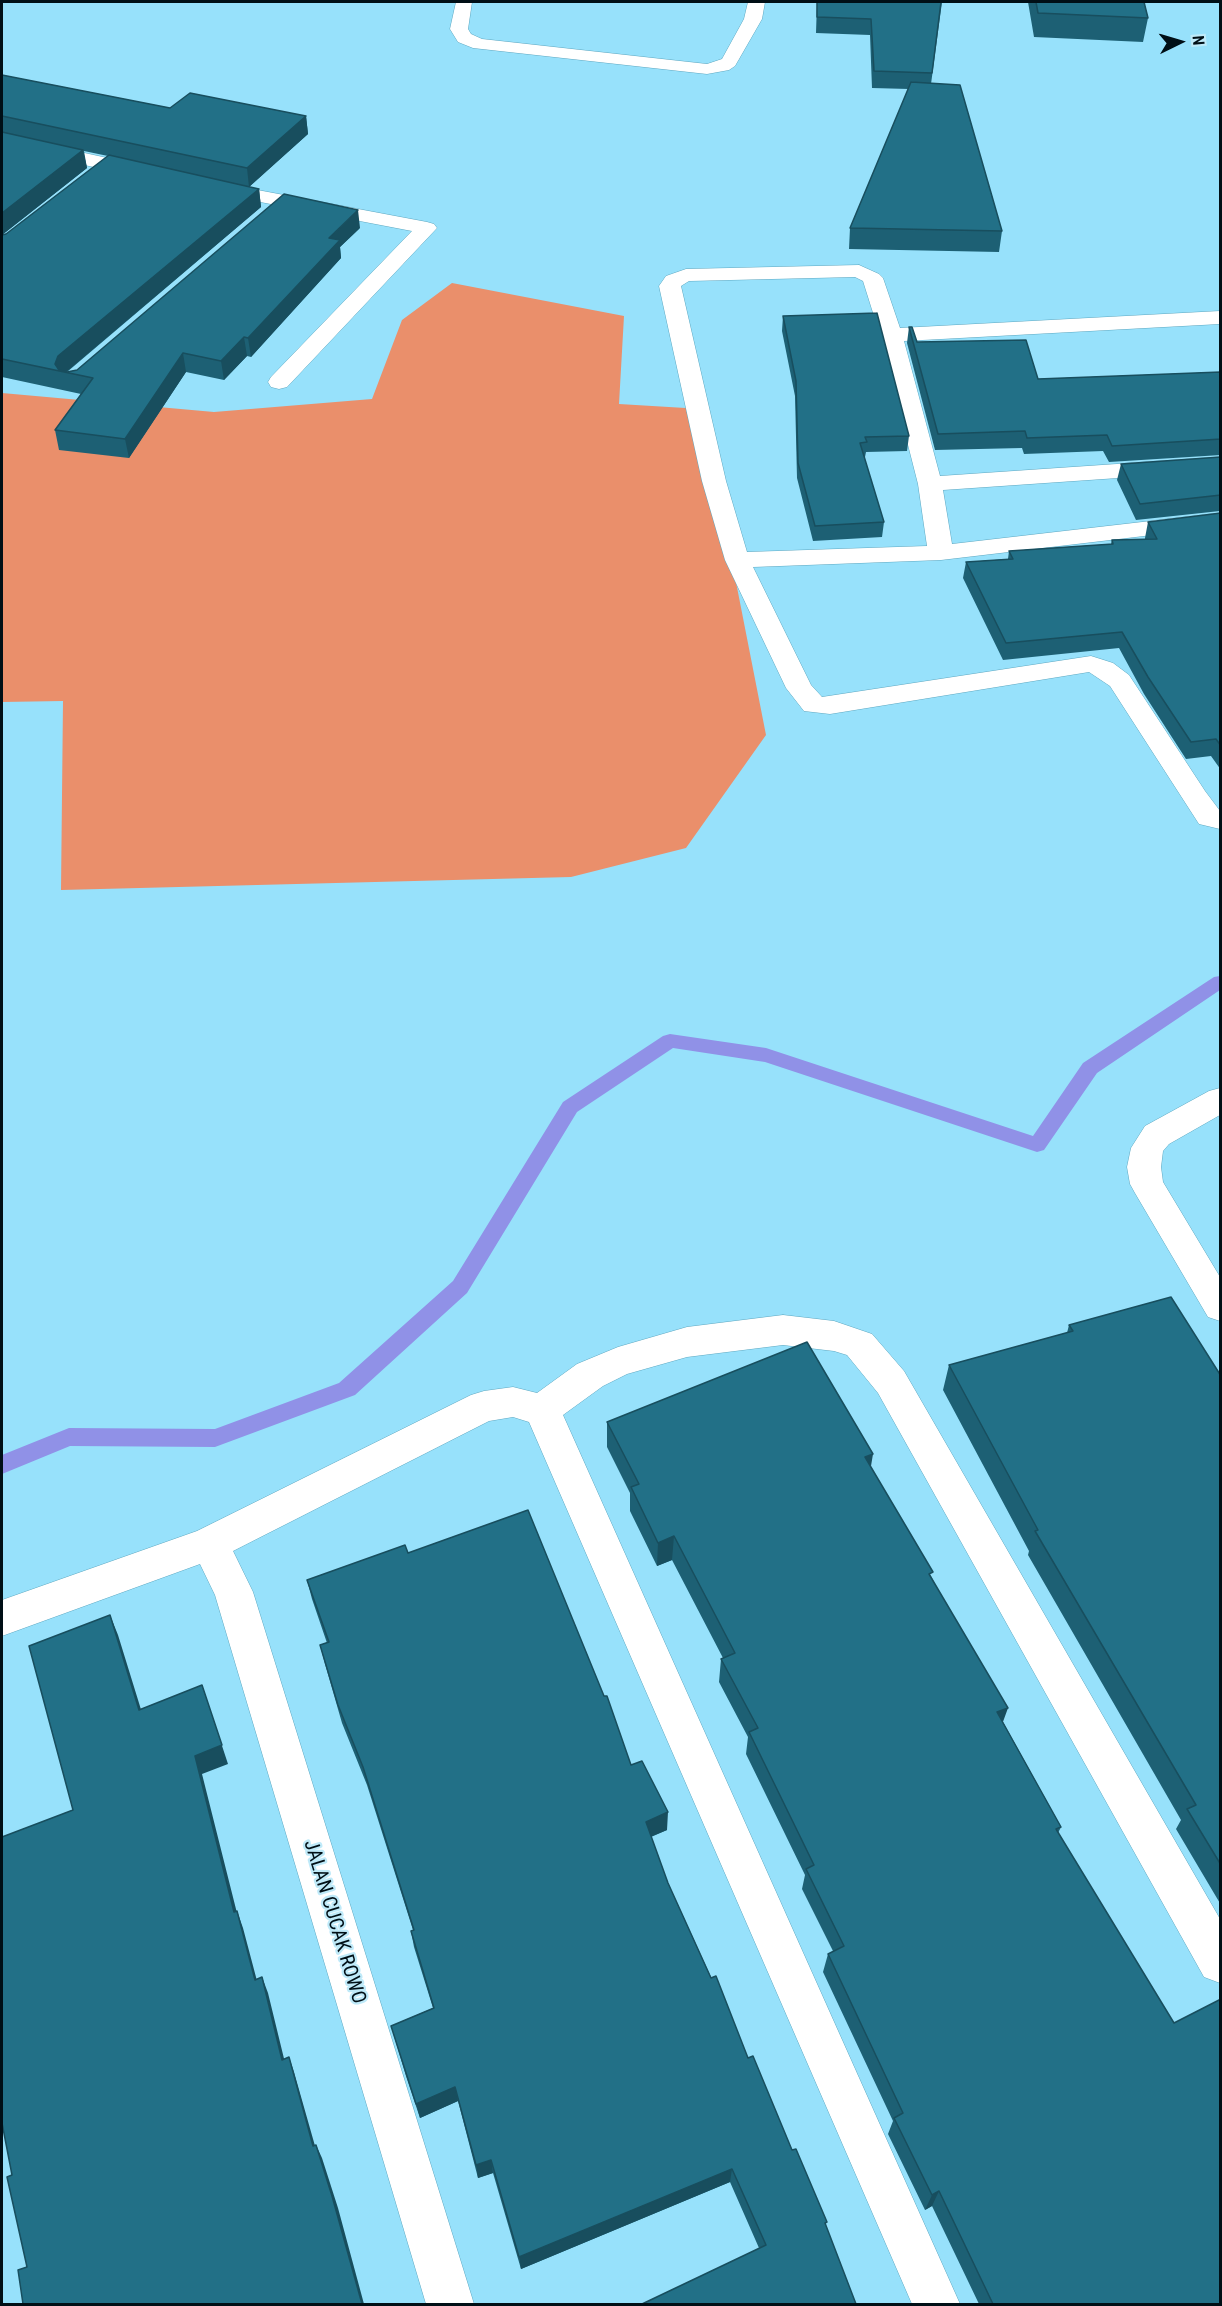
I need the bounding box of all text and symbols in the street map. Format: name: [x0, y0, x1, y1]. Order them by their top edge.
north arrow: [1150, 12, 1210, 72]
text: N: [1189, 35, 1208, 46]
street label: JALAN CUCAK ROWO: [298, 1837, 370, 2007]

